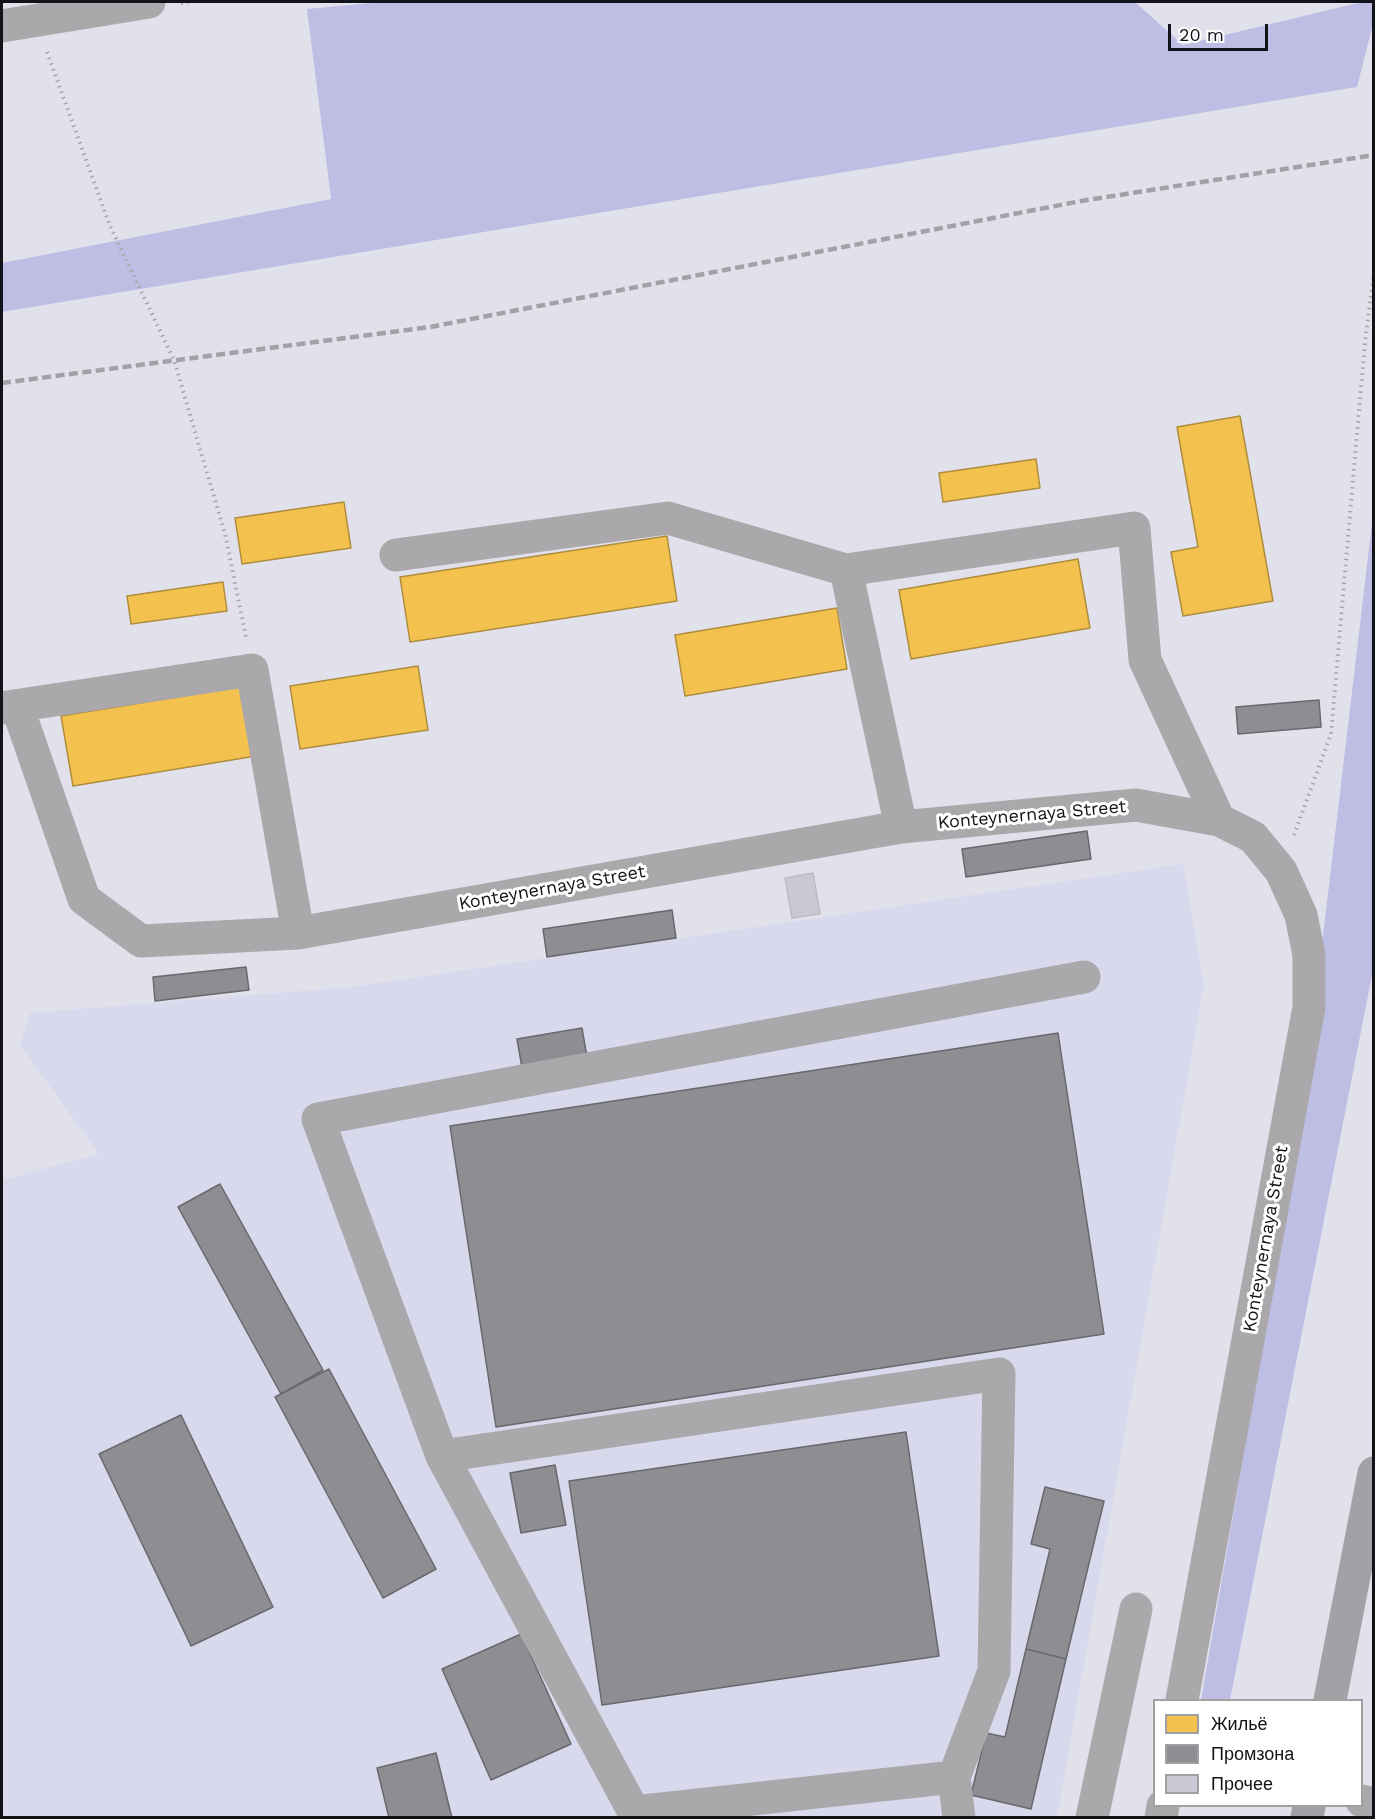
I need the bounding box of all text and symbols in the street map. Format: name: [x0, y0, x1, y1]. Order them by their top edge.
scale bar: [1171, 12, 1272, 50]
text: 20 m: [1179, 24, 1224, 45]
street label: Konteynernaya Street: [937, 796, 1127, 834]
street label: Konteynernaya Street: [457, 861, 647, 915]
street label: Konteynernaya Street: [1239, 1144, 1293, 1334]
legend: [1153, 1699, 1363, 1807]
text: Жильё: [1211, 1713, 1268, 1734]
text: Промзона: [1211, 1743, 1294, 1764]
text: Прочее: [1211, 1773, 1273, 1794]

